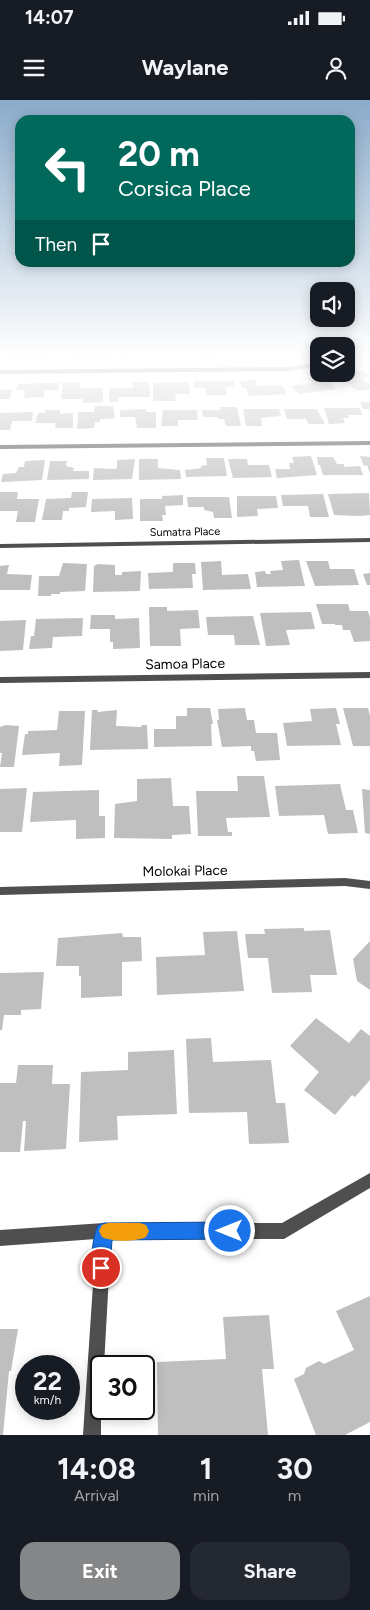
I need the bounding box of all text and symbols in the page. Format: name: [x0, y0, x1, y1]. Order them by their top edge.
text: 14:07: [25, 6, 74, 29]
icon: menu: [20, 54, 48, 82]
text: Waylane: [142, 54, 228, 81]
icon: person: [322, 54, 350, 82]
text: 20 m: [118, 133, 200, 175]
icon: left: [35, 135, 100, 200]
text: Corsica Place: [118, 175, 251, 202]
icon: arrive: [87, 230, 115, 258]
text: Then: [35, 233, 77, 256]
map controls: [310, 282, 355, 382]
button: sound: [310, 282, 355, 327]
button: layers: [310, 337, 355, 382]
street label: Sumatra Place: [150, 525, 220, 539]
street label: Samoa Place: [145, 655, 225, 673]
street label: Molokai Place: [142, 862, 228, 880]
position arrow: [203, 1204, 255, 1256]
pin: [80, 1247, 122, 1289]
icon: arrive: [87, 1254, 115, 1282]
speed limit sign: 30: [90, 1355, 155, 1420]
text: 22: [33, 1366, 62, 1396]
text: km/h: [34, 1393, 61, 1407]
text: 14:08: [57, 1450, 136, 1487]
text: 1: [200, 1450, 213, 1487]
text: 30: [277, 1450, 313, 1487]
text: Arrival: [74, 1486, 119, 1505]
text: min: [193, 1486, 219, 1505]
text: m: [288, 1486, 301, 1505]
button: Exit: [20, 1542, 180, 1600]
button: Share: [190, 1542, 350, 1600]

